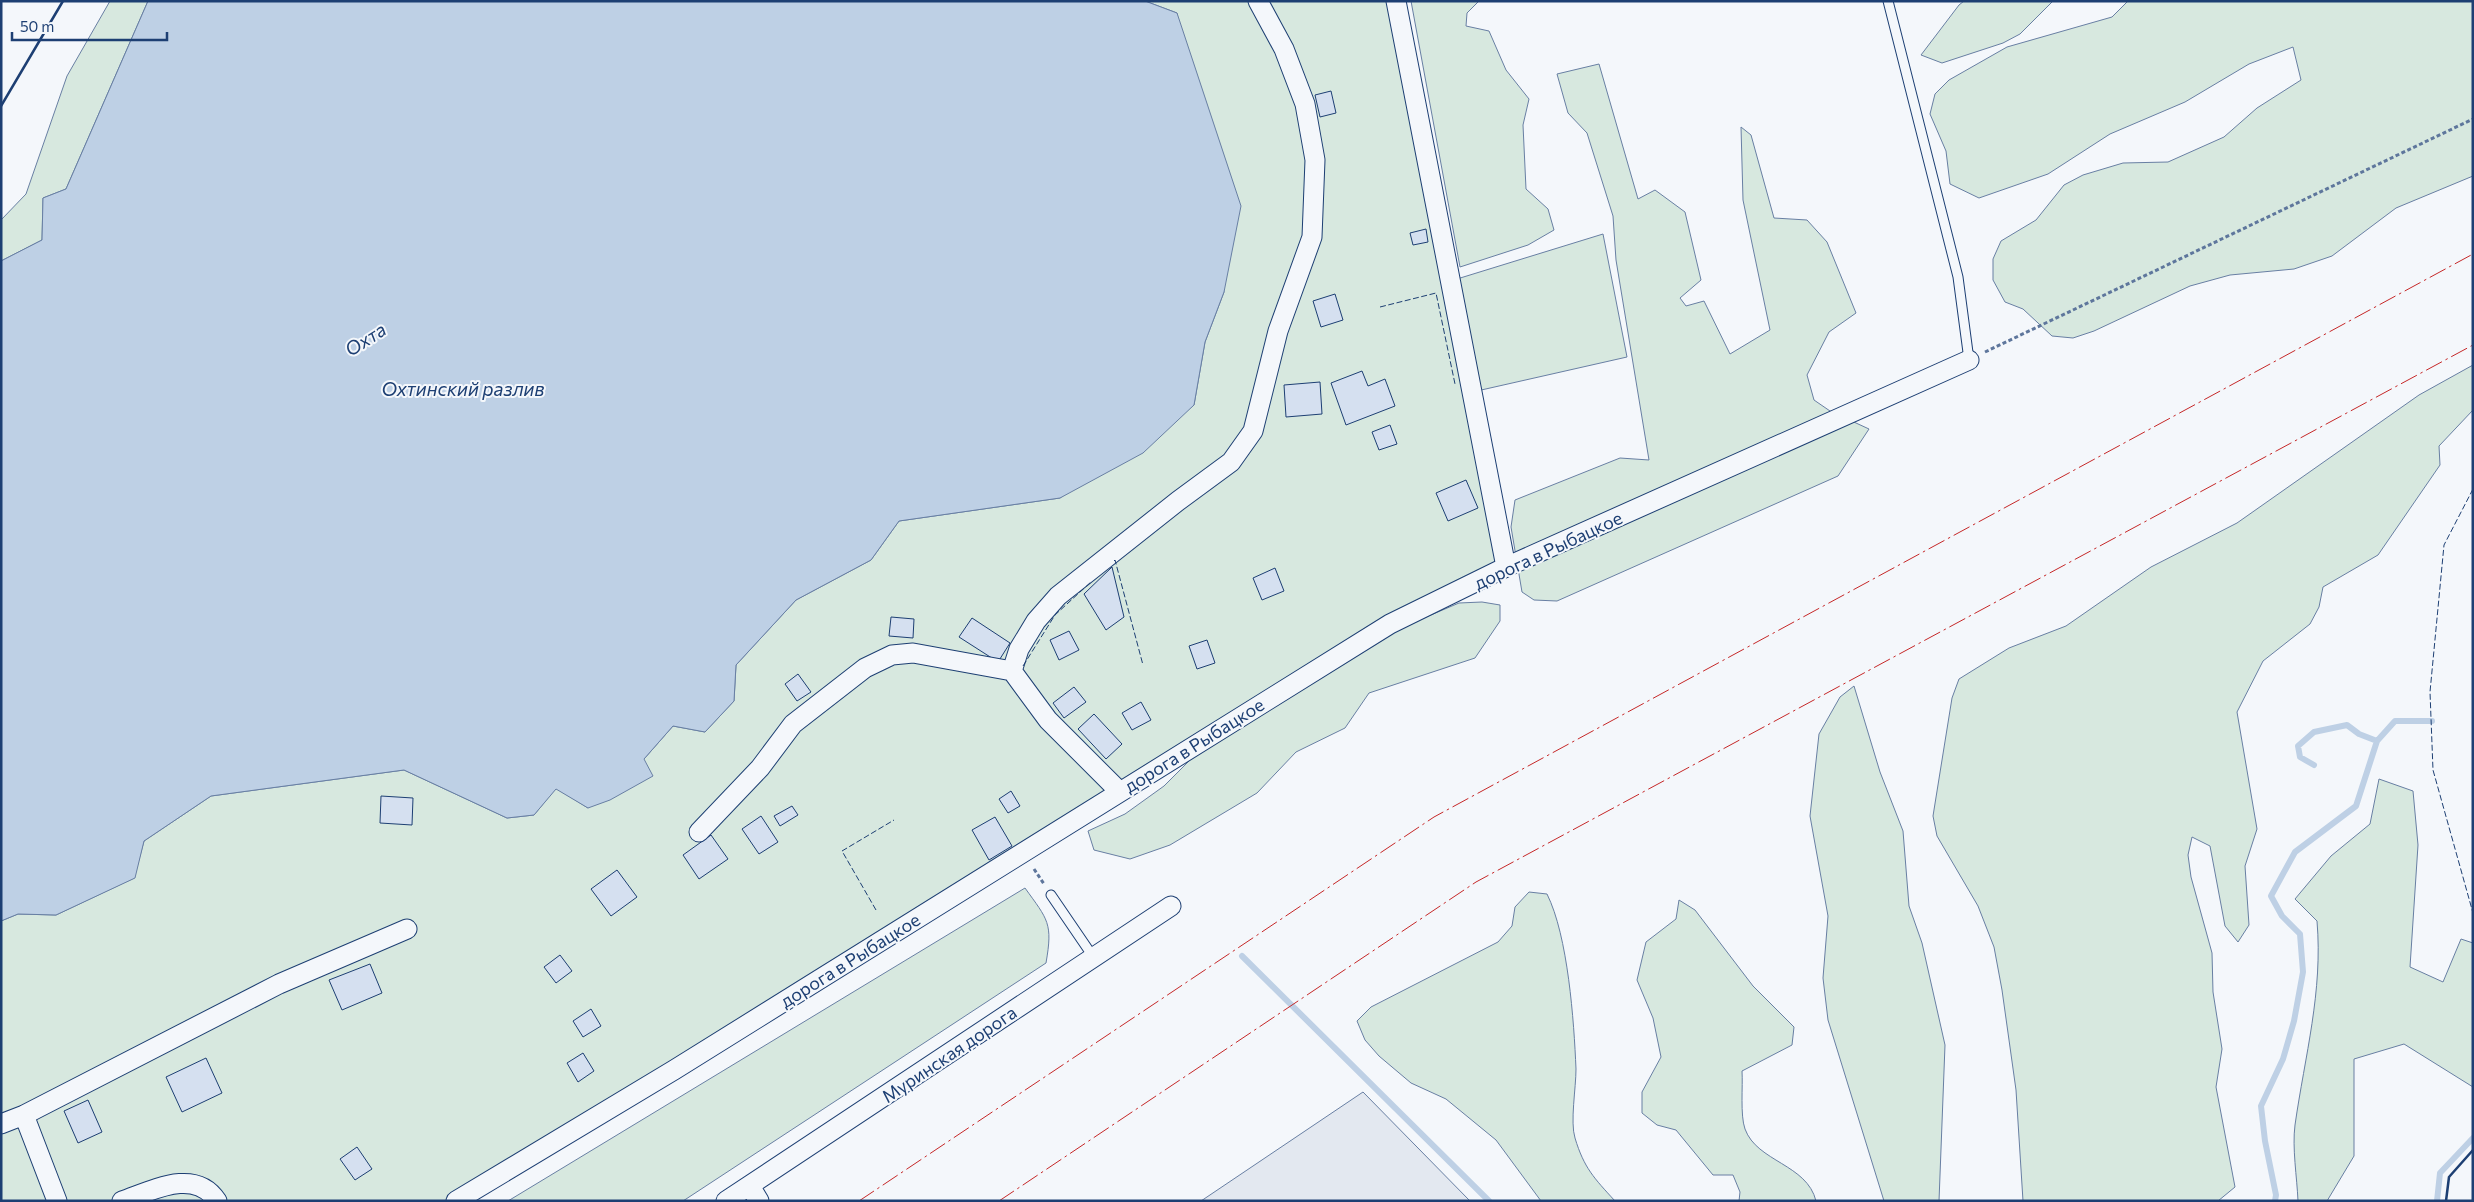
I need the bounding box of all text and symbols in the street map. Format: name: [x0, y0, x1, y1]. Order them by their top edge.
scale bar: [12, 10, 168, 42]
text: 50 m: [20, 17, 54, 35]
water label: Охта: [340, 317, 390, 361]
water label: Охтинский разлив: [381, 377, 545, 400]
street label: дорога в Рыбацкое: [1470, 506, 1626, 594]
street label: дорога в Рыбацкое: [1120, 693, 1268, 797]
street label: дорога в Рыбацкое: [776, 908, 924, 1012]
street label: Муринская дорога: [878, 1001, 1020, 1107]

